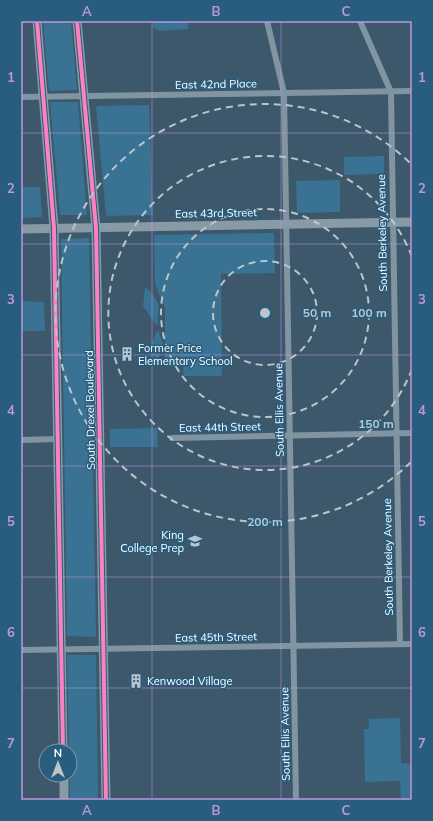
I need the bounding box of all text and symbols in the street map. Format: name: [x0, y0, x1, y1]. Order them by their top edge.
text: A: [82, 3, 92, 19]
text: B: [212, 3, 221, 19]
text: C: [342, 3, 351, 19]
text: 1: [7, 69, 15, 85]
text: 1: [418, 69, 426, 85]
street label: East 42nd Place: [175, 76, 257, 92]
street label: South Berkeley Avenue: [374, 174, 390, 292]
text: 2: [7, 180, 15, 196]
text: 2: [418, 180, 426, 196]
street label: East 43rd Street: [175, 205, 257, 221]
text: 3: [7, 291, 15, 307]
text: 3: [418, 291, 426, 307]
text: 50 m: [303, 305, 331, 320]
text: 100 m: [351, 305, 387, 320]
centre of rings: [258, 306, 272, 320]
place label: Former Price Elementary School: [138, 341, 233, 368]
building icon: Former Price Elementary School: [119, 346, 135, 362]
street label: South Drexel Boulevard: [82, 350, 98, 470]
street label: South Ellis Avenue: [271, 363, 287, 457]
text: 4: [7, 402, 15, 418]
text: 4: [418, 402, 426, 418]
text: 150 m: [358, 416, 394, 431]
street label: East 44th Street: [179, 419, 261, 435]
street label: South Berkeley Avenue: [380, 498, 396, 616]
text: 5: [7, 513, 15, 529]
text: 5: [418, 513, 426, 529]
text: 200 m: [247, 514, 283, 529]
place label: King College Prep: [120, 528, 184, 555]
school or university icon: King College Prep: [187, 533, 203, 549]
text: 6: [7, 624, 15, 640]
text: 6: [418, 624, 426, 640]
street label: East 45th Street: [175, 629, 257, 645]
building icon: Kenwood Village: [128, 673, 144, 689]
place label: Kenwood Village: [147, 674, 232, 688]
street label: South Ellis Avenue: [277, 687, 293, 781]
text: 7: [7, 735, 15, 751]
text: 7: [418, 735, 426, 751]
north arrow: [38, 743, 78, 783]
text: N: [54, 746, 62, 760]
text: A: [82, 802, 92, 818]
text: B: [212, 802, 221, 818]
text: C: [342, 802, 351, 818]

